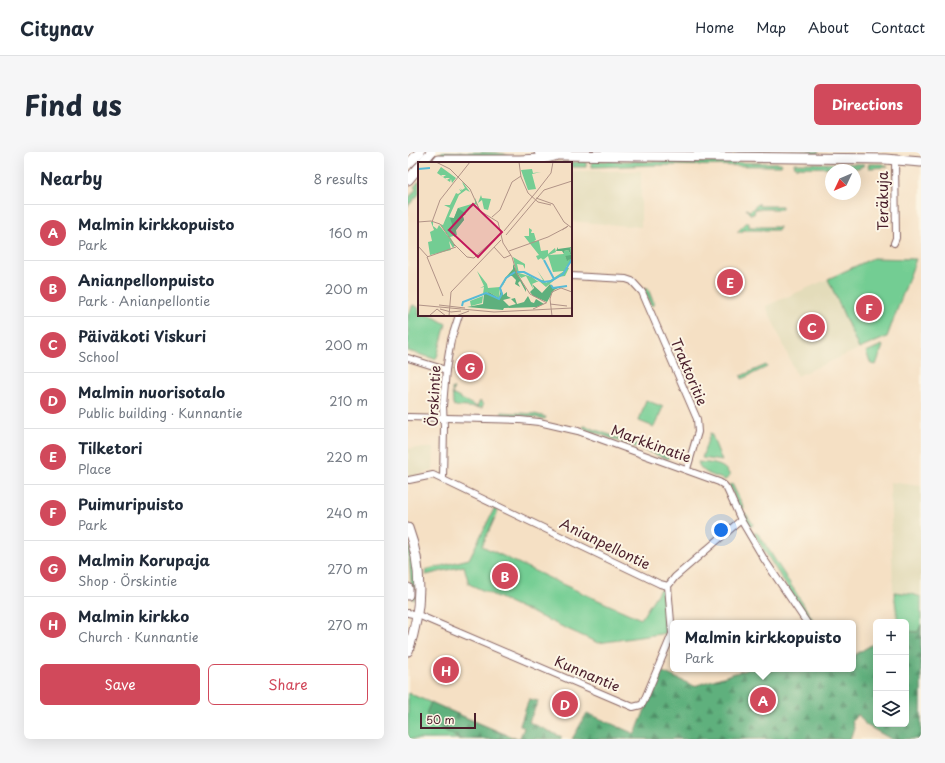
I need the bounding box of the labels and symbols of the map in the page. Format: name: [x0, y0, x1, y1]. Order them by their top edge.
inset map: [418, 162, 572, 316]
north arrow: [825, 164, 861, 200]
street label: Teräkuja: [872, 171, 893, 231]
pin: E: [717, 267, 743, 297]
pin: F: [856, 293, 882, 323]
pin: C: [799, 312, 825, 342]
street label: Traktoritie: [666, 335, 713, 409]
pin: G: [457, 352, 483, 382]
street label: Örskintie: [421, 365, 446, 427]
street label: Markkinatie: [608, 419, 694, 468]
street label: Anianpellontie: [556, 513, 654, 575]
your location: [711, 520, 731, 540]
pin: B: [492, 561, 518, 591]
street label: Kunnantie: [551, 650, 623, 697]
pin: H: [433, 655, 459, 685]
pin: A: [750, 685, 776, 715]
pin: D: [552, 689, 578, 719]
scale bar: [420, 711, 476, 730]

